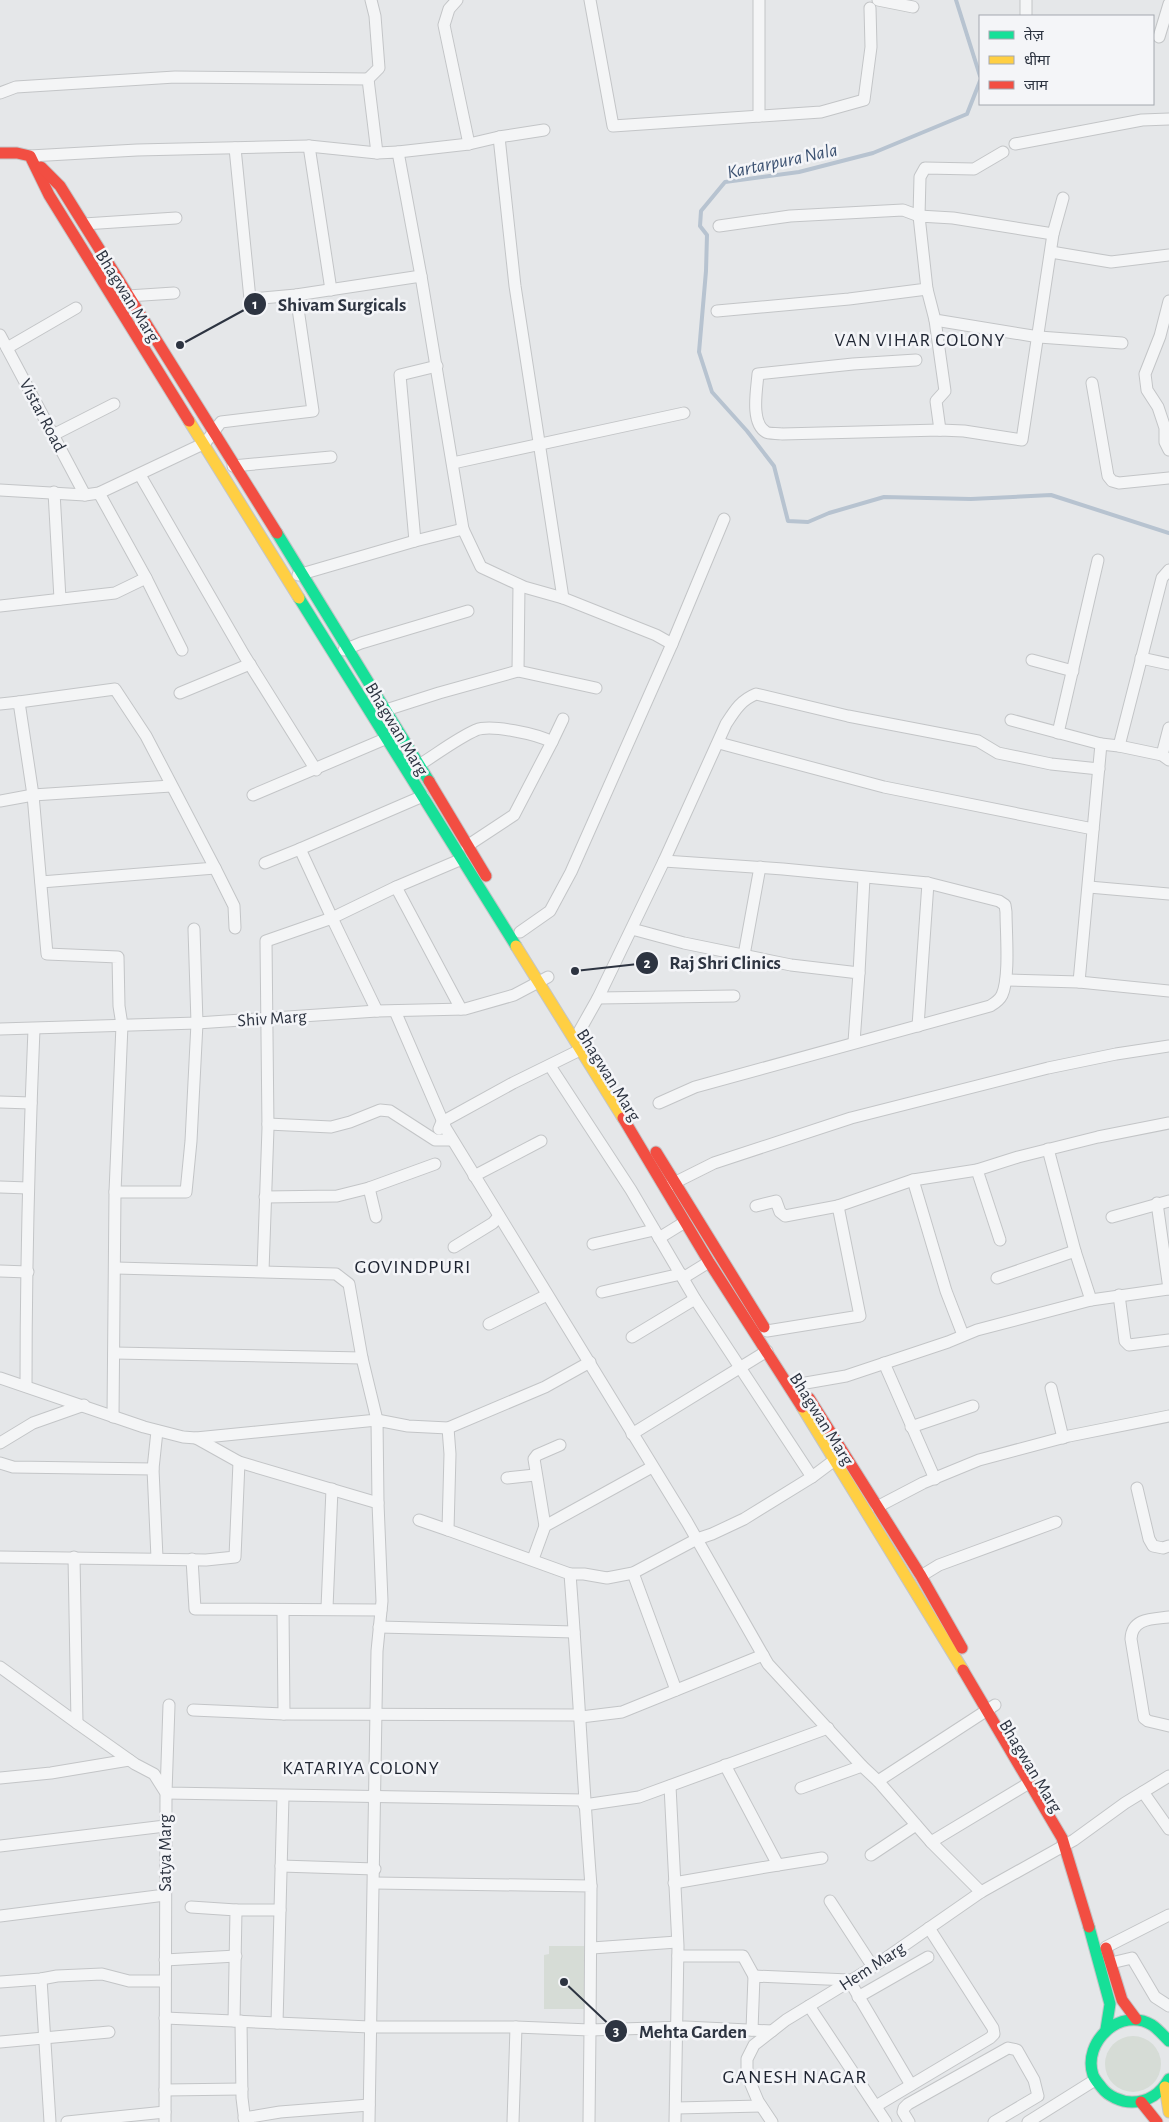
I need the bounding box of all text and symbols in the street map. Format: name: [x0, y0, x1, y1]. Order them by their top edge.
legend: [979, 15, 1154, 105]
text: तेज़: [1024, 26, 1045, 43]
text: धीमा: [1024, 52, 1051, 68]
text: जाम: [1024, 78, 1049, 93]
water label: Kartarpura Nala: [725, 140, 839, 182]
street label: Bhagwan Marg: [92, 247, 163, 346]
callout: Shivam Surgicals: [243, 287, 417, 321]
text: Shivam Surgicals: [278, 296, 406, 315]
text: 1: [252, 297, 258, 312]
district label: VAN VIHAR COLONY: [834, 331, 1006, 350]
street label: Vistar Road: [15, 376, 69, 455]
street label: Bhagwan Marg: [361, 680, 431, 779]
callout: Raj Shri Clinics: [634, 946, 791, 980]
text: Raj Shri Clinics: [669, 954, 781, 973]
text: 2: [643, 956, 651, 971]
street label: Shiv Marg: [237, 1008, 308, 1030]
street label: Bhagwan Marg: [573, 1026, 644, 1125]
district label: GOVINDPURI: [355, 1257, 471, 1277]
street label: Bhagwan Marg: [786, 1370, 857, 1469]
street label: Bhagwan Marg: [995, 1717, 1065, 1816]
district label: KATARIYA COLONY: [282, 1759, 440, 1778]
street label: Satya Marg: [157, 1814, 175, 1892]
street label: Hem Marg: [836, 1939, 909, 1995]
callout: Mehta Garden: [604, 2014, 757, 2048]
text: Mehta Garden: [639, 2023, 747, 2042]
text: 3: [613, 2024, 619, 2039]
district label: GANESH NAGAR: [723, 2067, 867, 2087]

